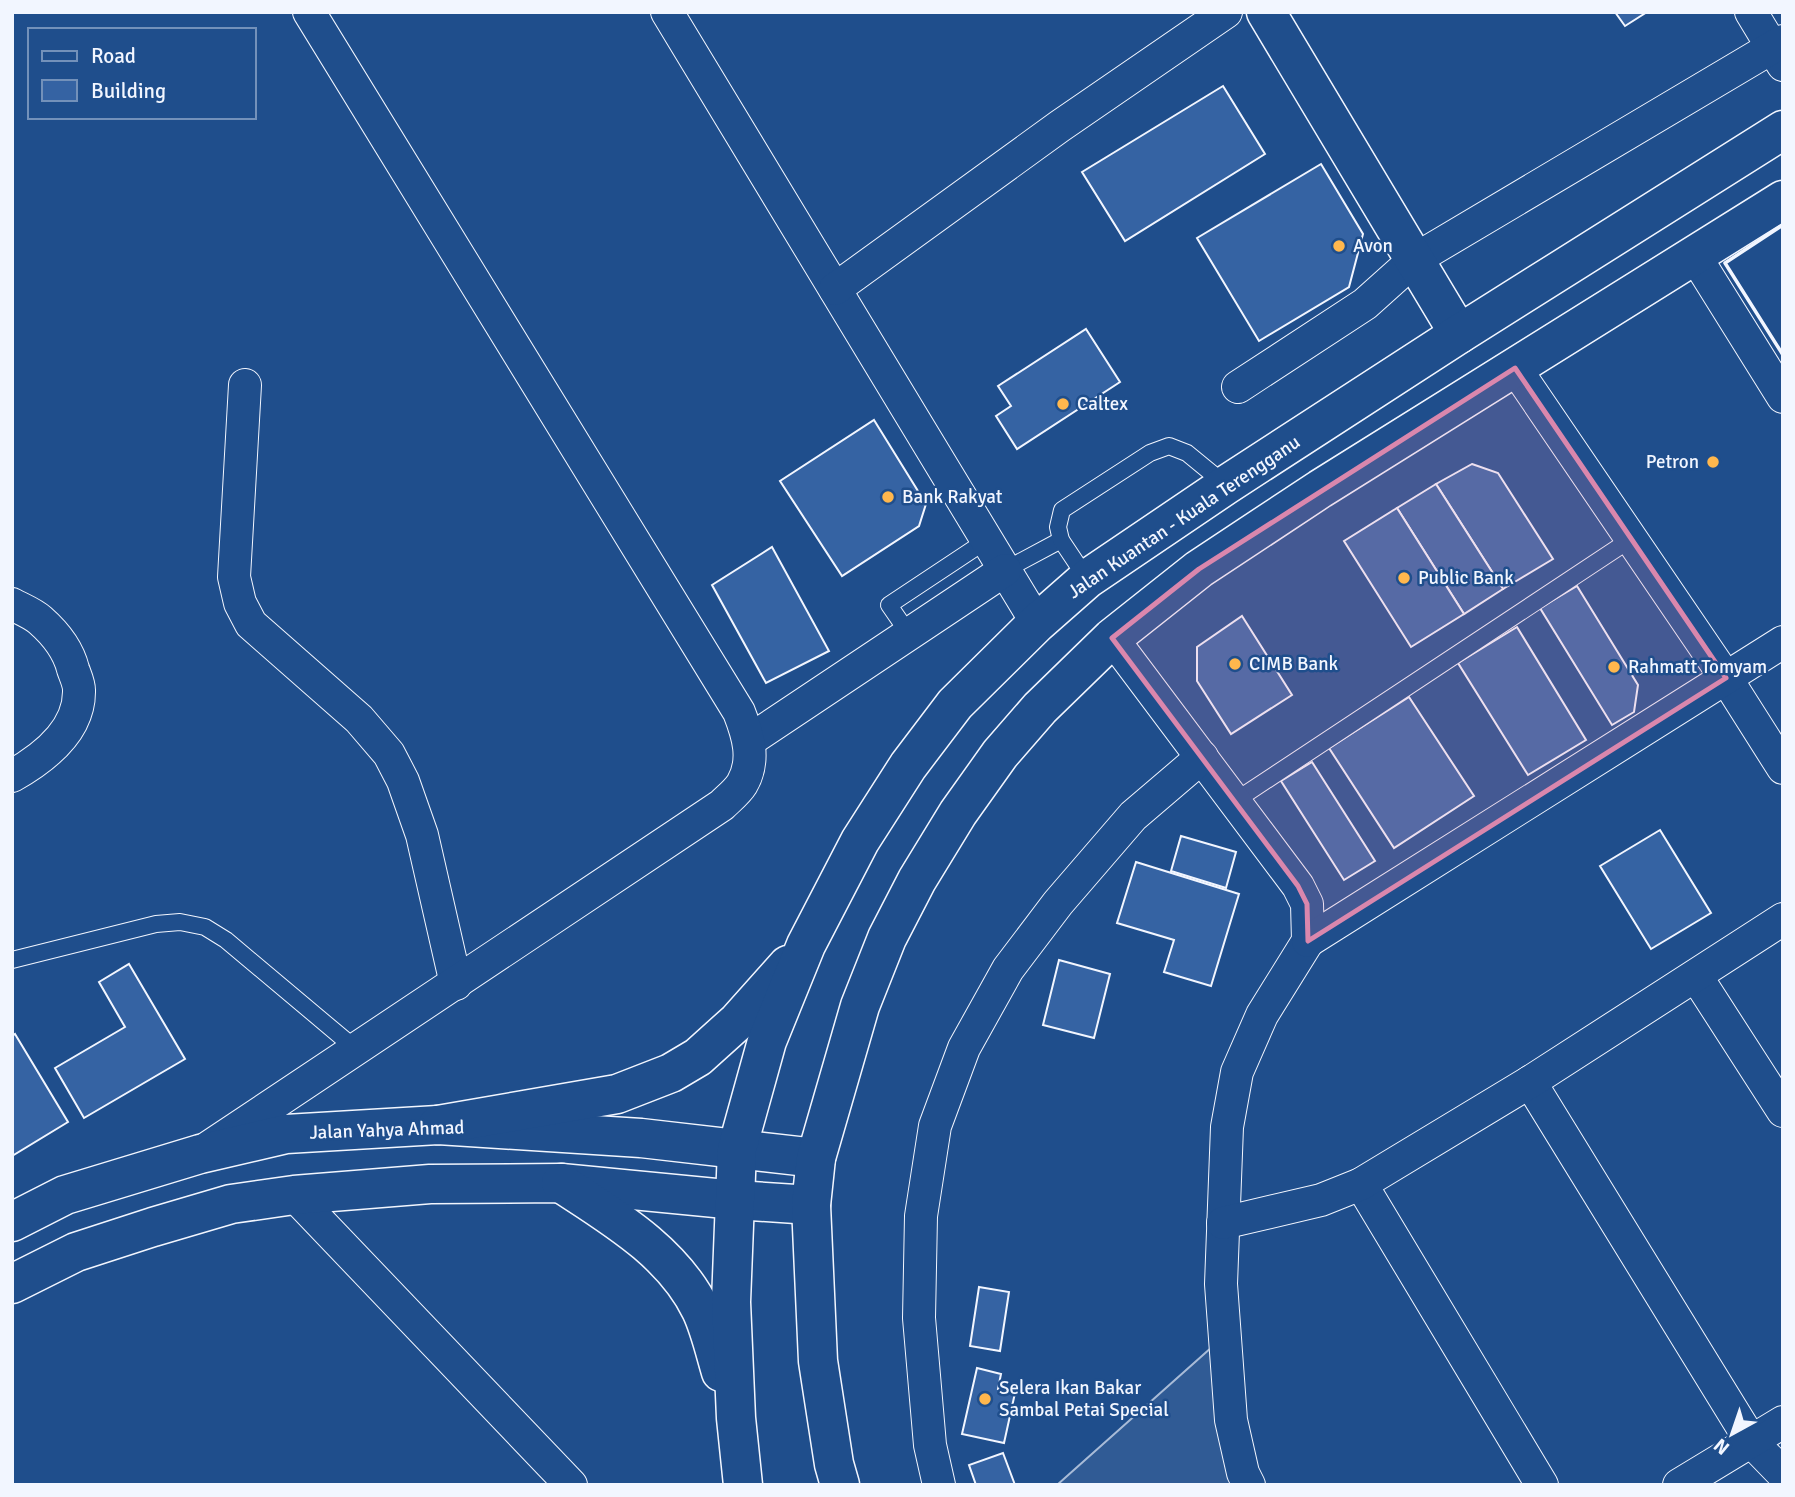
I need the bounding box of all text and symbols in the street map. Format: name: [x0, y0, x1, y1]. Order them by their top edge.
legend: [28, 28, 256, 119]
text: Road: [91, 43, 136, 69]
text: Building: [91, 78, 166, 104]
place label: Avon: [1353, 234, 1393, 258]
marker: Avon: [1331, 238, 1347, 254]
place label: Caltex: [1077, 392, 1128, 416]
marker: Caltex: [1055, 396, 1071, 412]
street label: Jalan Kuantan - Kuala Terengganu: [1063, 430, 1305, 604]
place label: Petron: [1646, 450, 1699, 474]
marker: Petron: [1705, 454, 1721, 470]
place label: Bank Rakyat: [902, 485, 1003, 509]
marker: Bank Rakyat: [880, 489, 896, 505]
place label: Public Bank: [1418, 566, 1514, 590]
marker: Public Bank: [1396, 570, 1412, 586]
place label: CIMB Bank: [1249, 652, 1339, 676]
place label: Rahmatt Tomyam: [1628, 655, 1767, 679]
marker: CIMB Bank: [1227, 656, 1243, 672]
marker: Rahmatt Tomyam: [1606, 659, 1622, 675]
street label: Jalan Yahya Ahmad: [309, 1115, 465, 1145]
place label: Selera Ikan Bakar Sambal Petai Special: [999, 1376, 1169, 1422]
marker: Selera Ikan Bakar Sambal Petai Special: [977, 1391, 993, 1407]
north arrow: [1697, 1399, 1767, 1469]
text: N: [1709, 1433, 1734, 1460]

